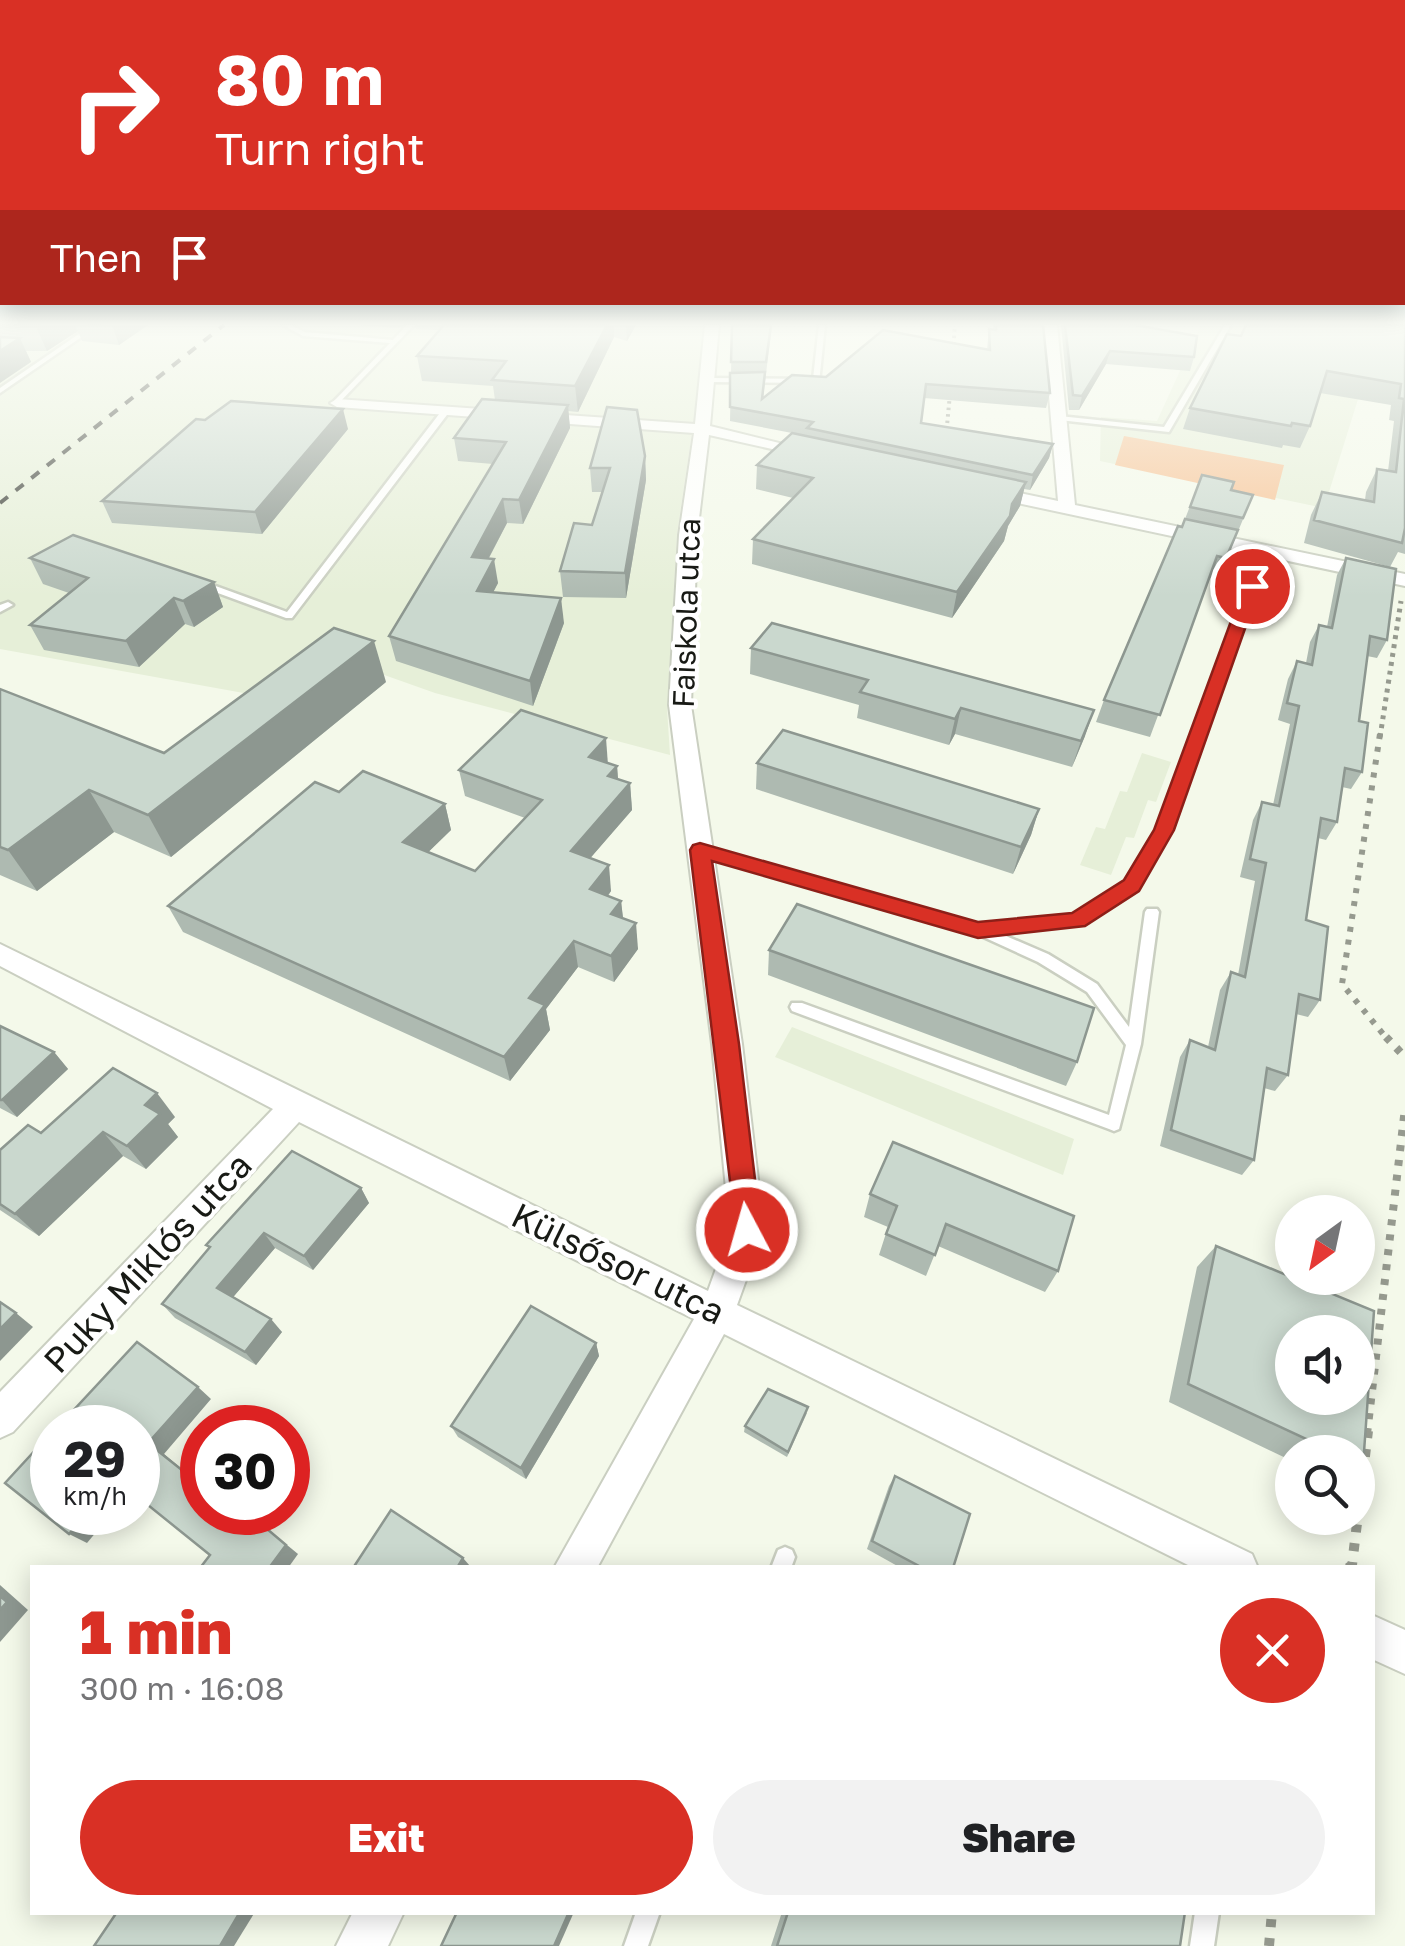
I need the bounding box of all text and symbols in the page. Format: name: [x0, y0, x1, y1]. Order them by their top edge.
text: 80 m: [215, 36, 384, 120]
icon: right: [50, 40, 180, 170]
text: Turn right: [215, 121, 425, 175]
icon: arrive: [162, 230, 217, 285]
text: Then: [50, 235, 142, 280]
street label: Faiskola utca: [665, 517, 707, 709]
pin: [1210, 544, 1295, 629]
icon: arrive: [1225, 559, 1280, 614]
street label: Puky Miklós utca: [35, 1144, 260, 1381]
position arrow: [695, 1178, 799, 1282]
street label: Külsősor utca: [505, 1194, 732, 1333]
north arrow: [1275, 1195, 1375, 1295]
map controls: [1275, 1195, 1375, 1535]
button: sound: [1275, 1315, 1375, 1415]
speed limit sign: 30: [180, 1405, 310, 1535]
text: 29: [64, 1428, 126, 1488]
button: search: [1275, 1435, 1375, 1535]
text: km/h: [63, 1480, 127, 1511]
text: 1 min: [80, 1595, 232, 1667]
button: close: [1220, 1598, 1325, 1703]
text: 300 m · 16:08: [80, 1669, 284, 1707]
button: Exit: [80, 1780, 693, 1895]
button: Share: [713, 1780, 1325, 1895]

